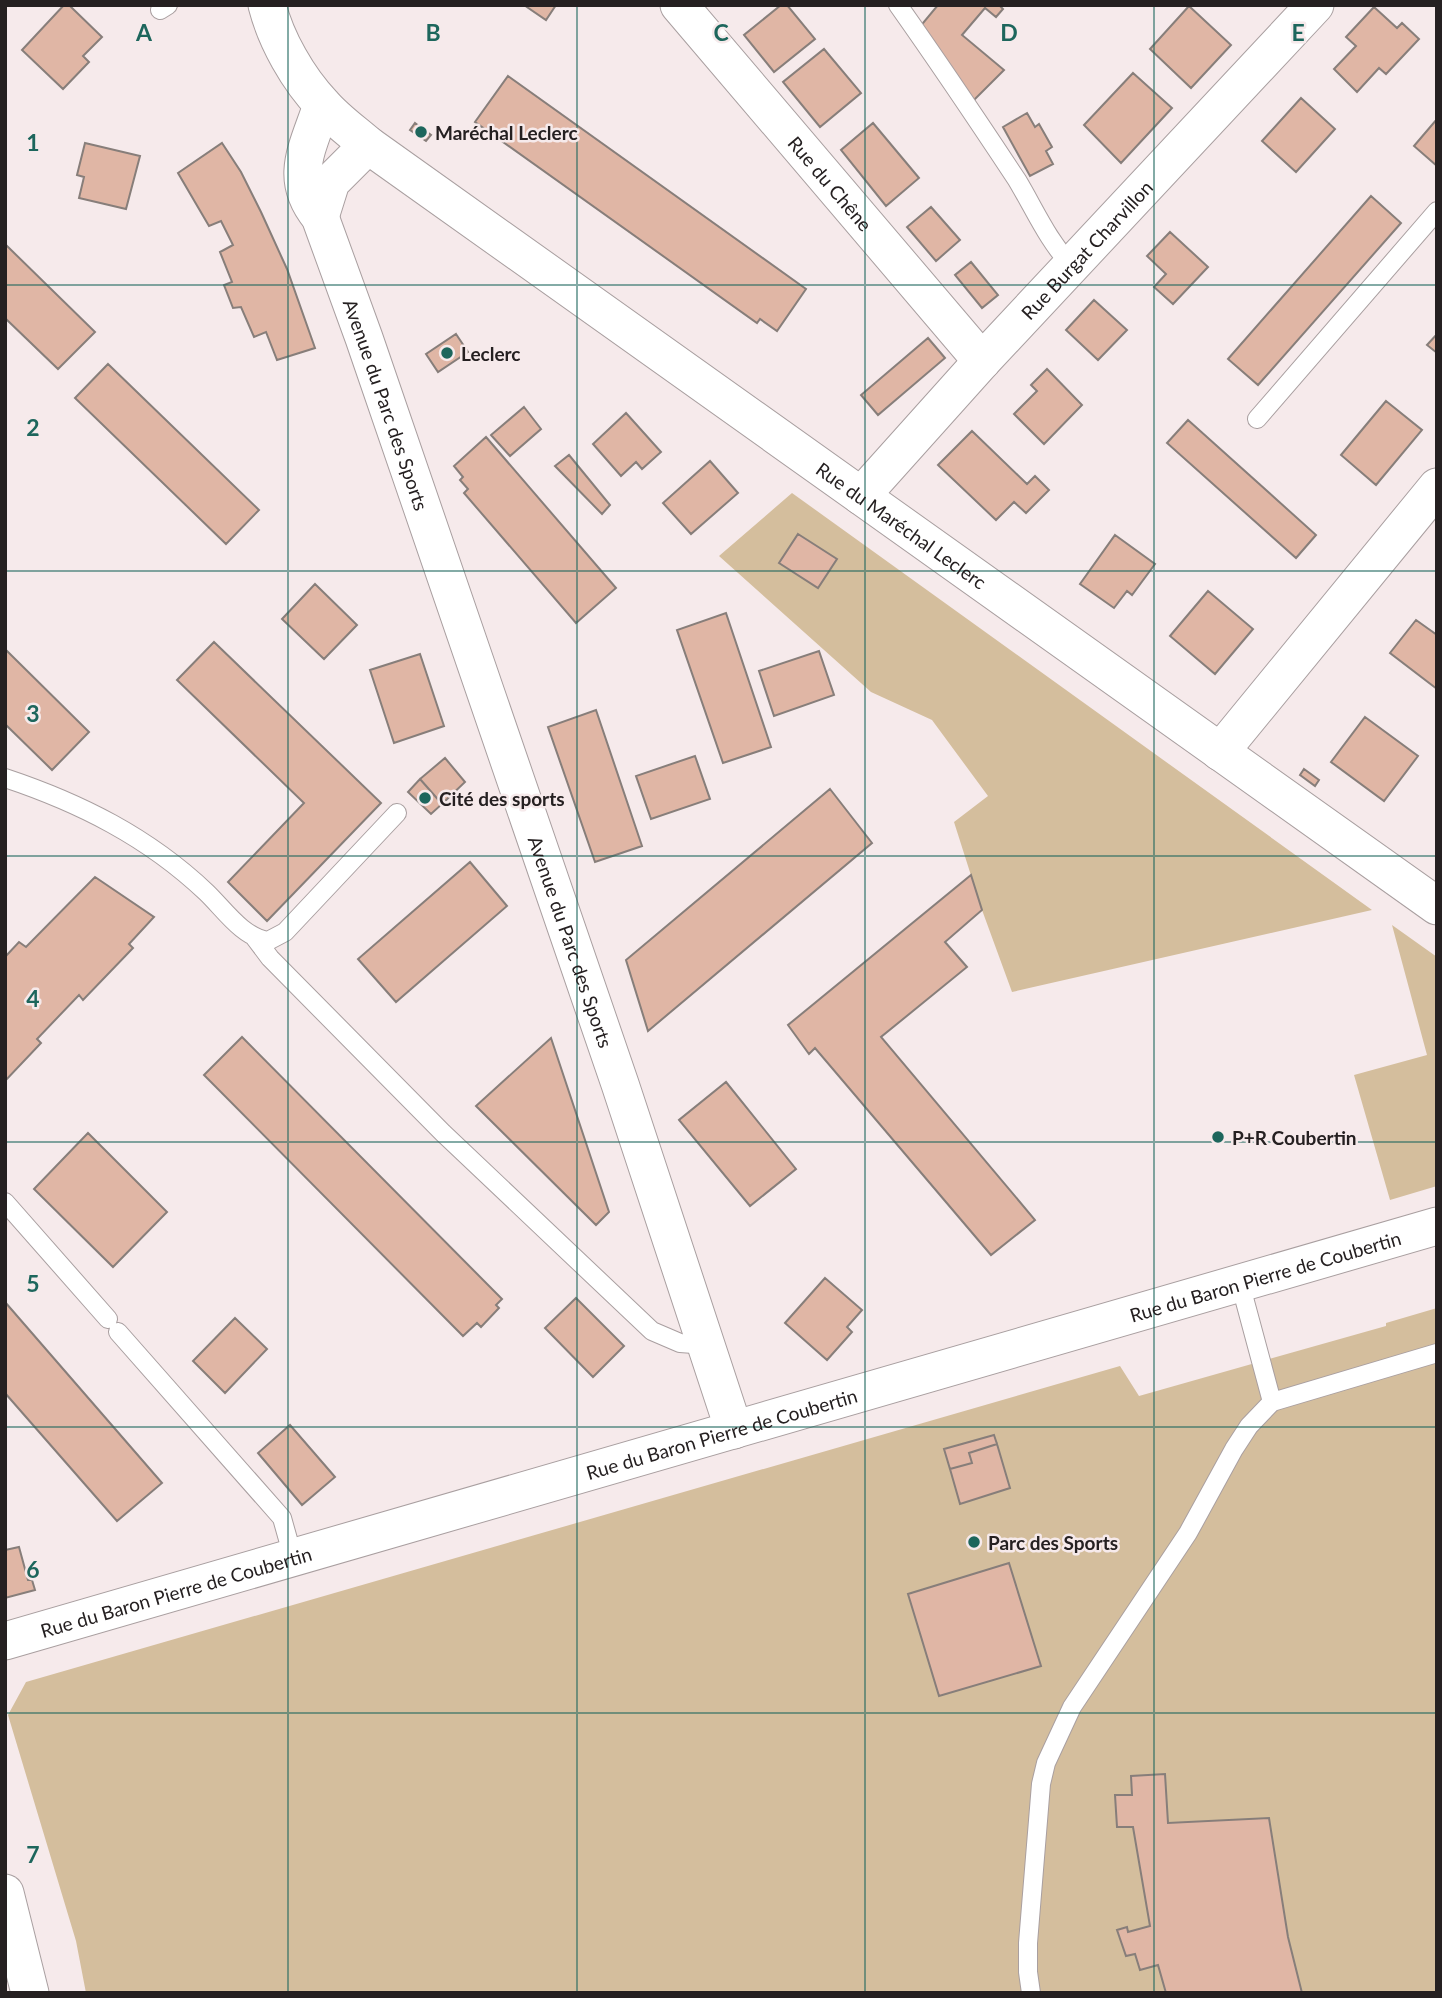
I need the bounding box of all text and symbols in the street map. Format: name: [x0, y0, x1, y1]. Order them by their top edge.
text: A: [135, 18, 153, 46]
text: B: [425, 18, 441, 46]
text: C: [713, 18, 729, 46]
text: D: [1000, 18, 1018, 46]
text: E: [1291, 18, 1305, 46]
place label: Maréchal Leclerc: [435, 121, 578, 144]
marker: Maréchal Leclerc: [413, 124, 429, 140]
text: 1: [26, 128, 40, 156]
street label: Rue du Chêne: [784, 131, 877, 235]
street label: Rue Burgat Charvillon: [1016, 175, 1157, 324]
street label: Avenue du Parc des Sports: [339, 295, 434, 513]
place label: Leclerc: [461, 342, 521, 365]
marker: Leclerc: [439, 345, 455, 361]
text: 2: [26, 413, 40, 441]
street label: Rue du Maréchal Leclerc: [812, 457, 991, 593]
text: 3: [26, 699, 40, 727]
place label: Cité des sports: [439, 787, 565, 810]
marker: Cité des sports: [417, 790, 433, 806]
street label: Avenue du Parc des Sports: [524, 833, 618, 1050]
text: 4: [26, 984, 40, 1012]
place label: P+R Coubertin: [1232, 1126, 1357, 1149]
marker: P+R Coubertin: [1210, 1129, 1226, 1145]
street label: Rue du Baron Pierre de Coubertin: [1127, 1226, 1403, 1326]
text: 5: [26, 1269, 40, 1297]
street label: Rue du Baron Pierre de Coubertin: [583, 1383, 860, 1484]
place label: Parc des Sports: [988, 1531, 1118, 1554]
marker: Parc des Sports: [966, 1534, 982, 1550]
street label: Rue du Baron Pierre de Coubertin: [38, 1541, 314, 1642]
text: 6: [26, 1555, 40, 1583]
text: 7: [26, 1840, 40, 1868]

